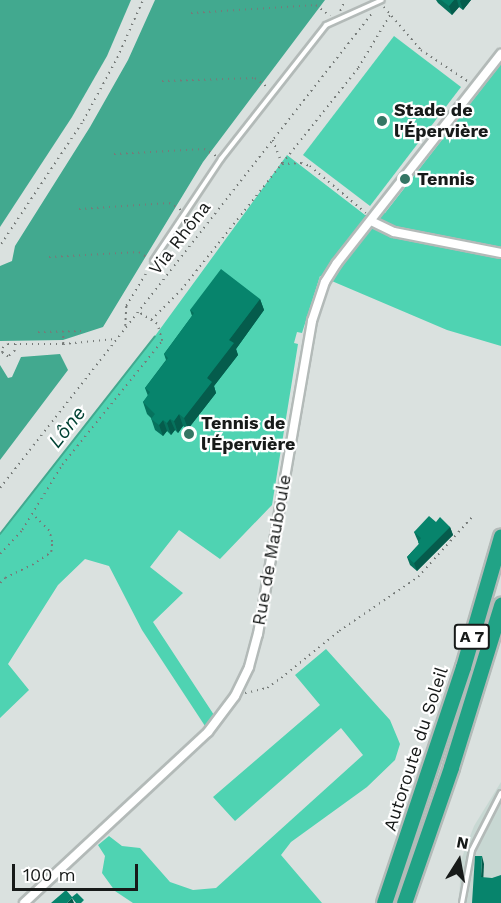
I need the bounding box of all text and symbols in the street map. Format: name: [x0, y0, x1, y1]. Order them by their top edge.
place label: Stade de l'Épervière: [394, 100, 489, 142]
marker: Stade de l'Épervière: [375, 114, 389, 128]
place label: Tennis: [417, 168, 475, 190]
marker: Tennis: [398, 172, 412, 186]
street label: Via Rhôna: [144, 197, 216, 279]
water label: Lône: [43, 401, 91, 453]
place label: Tennis de l'Épervière: [201, 413, 296, 456]
marker: Tennis de l'Épervière: [182, 427, 196, 441]
street label: Rue de Mauboule: [248, 473, 296, 627]
road number: A 7: [452, 624, 492, 650]
street label: Autoroute du Soleil: [379, 664, 453, 834]
north arrow: [429, 831, 489, 891]
text: N: [455, 832, 470, 853]
scale bar: [15, 852, 141, 890]
text: 100 m: [23, 864, 76, 885]

